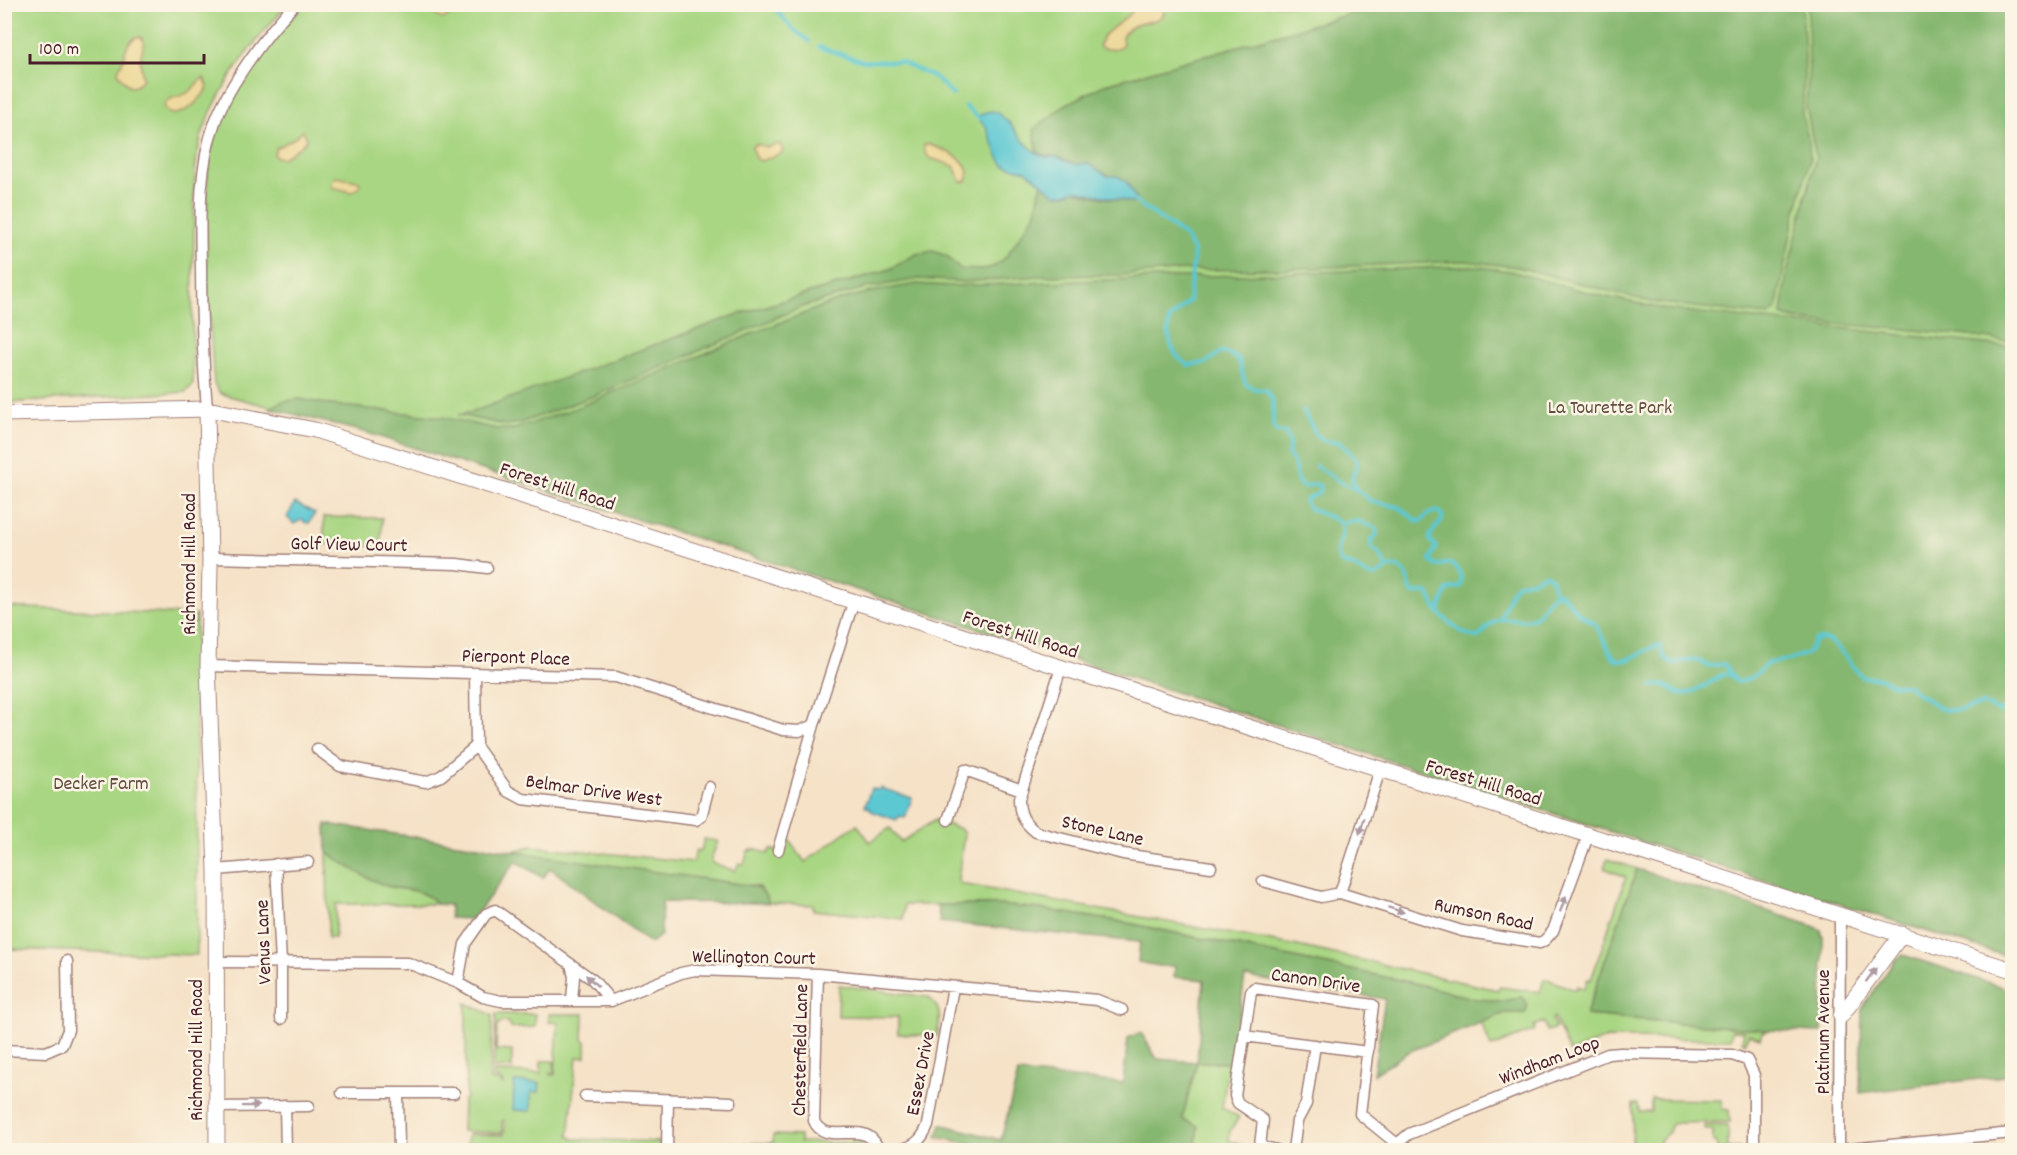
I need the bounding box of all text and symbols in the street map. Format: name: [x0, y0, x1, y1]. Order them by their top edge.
scale bar: [30, 27, 204, 65]
text: 100 m: [39, 38, 79, 63]
park label: La Tourette Park: [1548, 395, 1672, 423]
street label: Forest Hill Road: [496, 456, 618, 520]
street label: Richmond Hill Road: [177, 493, 205, 635]
street label: Golf View Court: [290, 531, 408, 561]
street label: Forest Hill Road: [959, 604, 1081, 668]
street label: Pierpont Place: [461, 643, 571, 675]
street label: Forest Hill Road: [1422, 753, 1545, 815]
street label: Belmar Drive West: [524, 769, 664, 815]
park label: Decker Farm: [53, 771, 149, 799]
street label: Stone Lane: [1059, 809, 1146, 855]
one-way arrow: [1357, 817, 1366, 835]
street label: Rumson Road: [1431, 892, 1536, 940]
one-way arrow: [1559, 895, 1569, 913]
street label: Venus Lane: [250, 899, 280, 985]
one-way arrow: [1387, 906, 1405, 915]
street label: Wellington Court: [692, 944, 816, 974]
street label: Canon Drive: [1269, 962, 1362, 1002]
one-way arrow: [1865, 968, 1877, 984]
street label: Platinum Avenue: [1811, 969, 1839, 1095]
one-way arrow: [585, 974, 600, 988]
street label: Richmond Hill Road: [184, 979, 212, 1121]
street label: Chesterfield Lane: [787, 984, 817, 1116]
street label: Essex Drive: [900, 1029, 944, 1118]
street label: Windham Loop: [1496, 1030, 1604, 1094]
one-way arrow: [241, 1101, 260, 1111]

